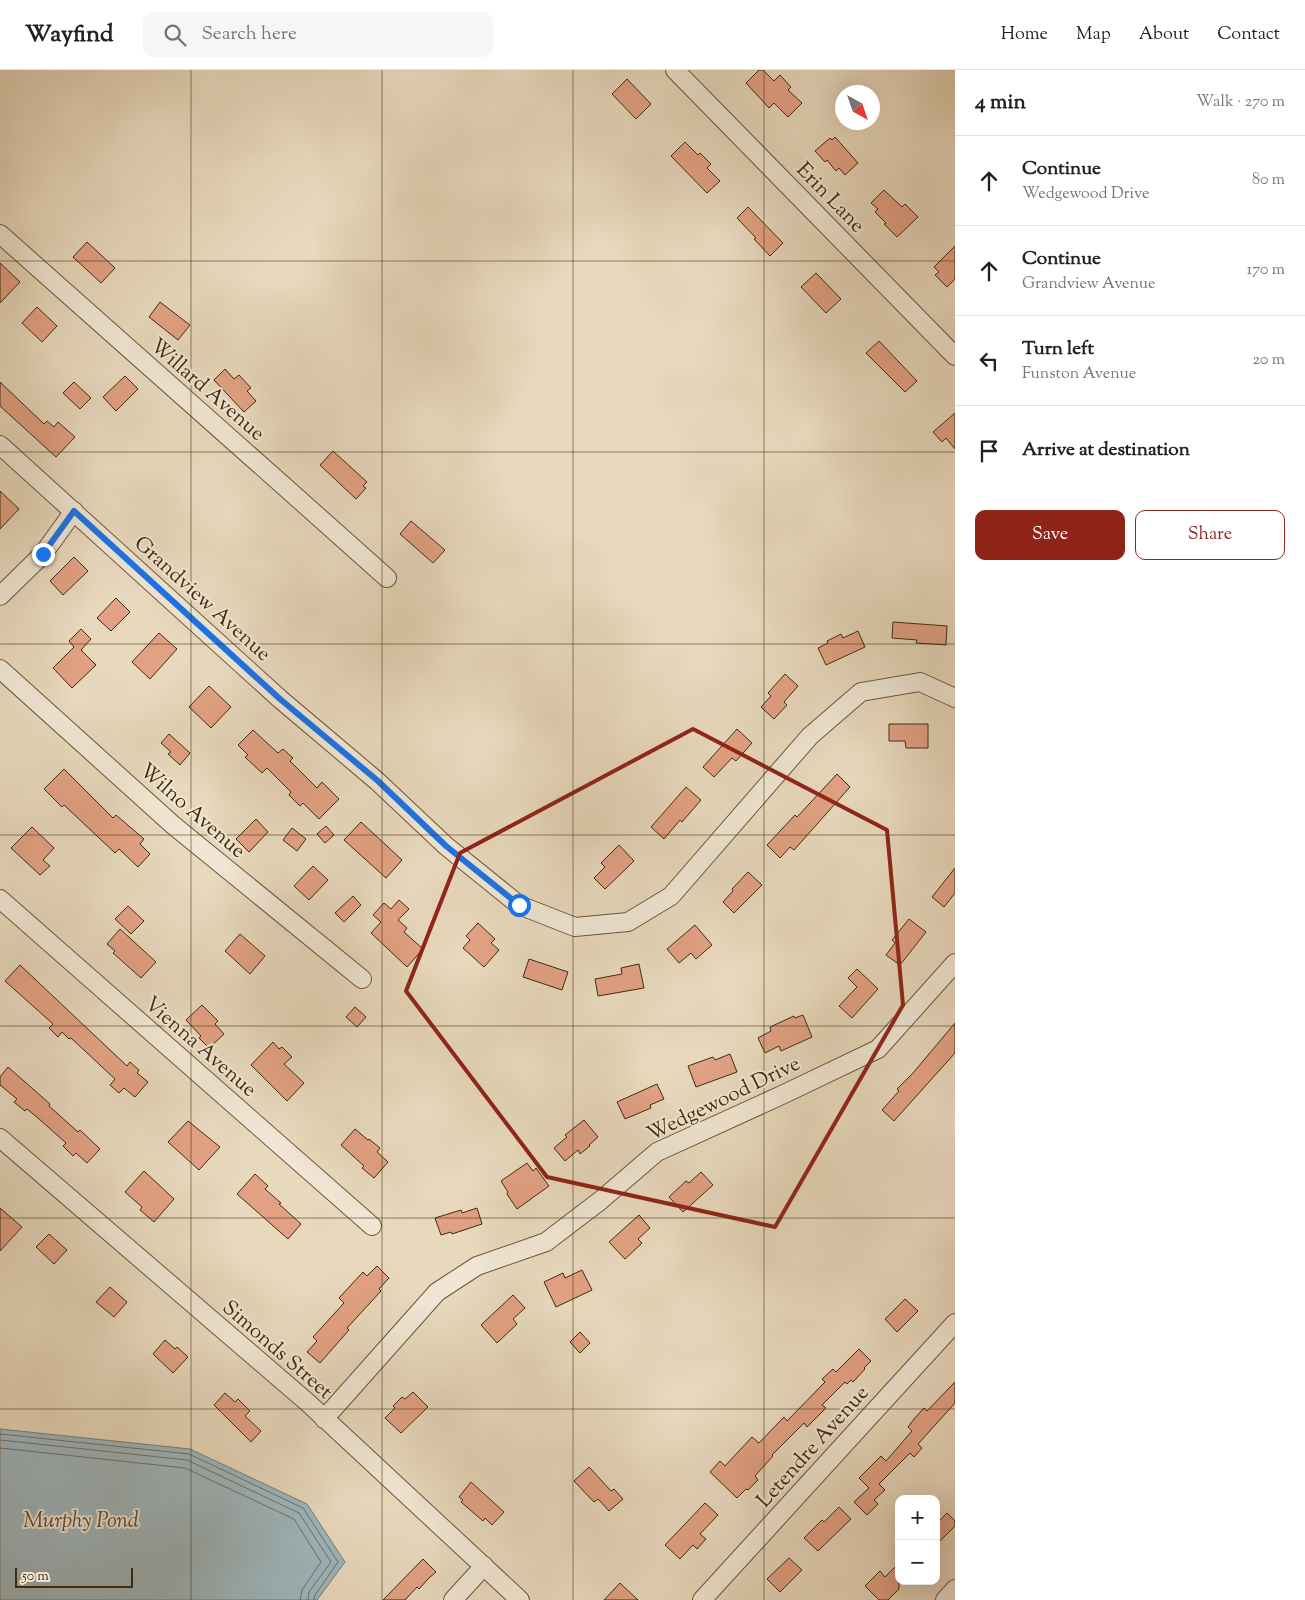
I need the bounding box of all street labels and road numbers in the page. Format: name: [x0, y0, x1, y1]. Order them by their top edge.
street label: Erin Lane: [788, 156, 871, 240]
street label: Willard Avenue: [143, 332, 271, 449]
street label: Grandview Avenue: [127, 530, 277, 669]
street label: Wilno Avenue: [132, 757, 251, 866]
street label: Vienna Avenue: [137, 990, 263, 1105]
street label: Wedgewood Drive: [642, 1050, 806, 1150]
street label: Simonds Street: [215, 1294, 339, 1407]
street label: Letendre Avenue: [750, 1380, 877, 1515]

